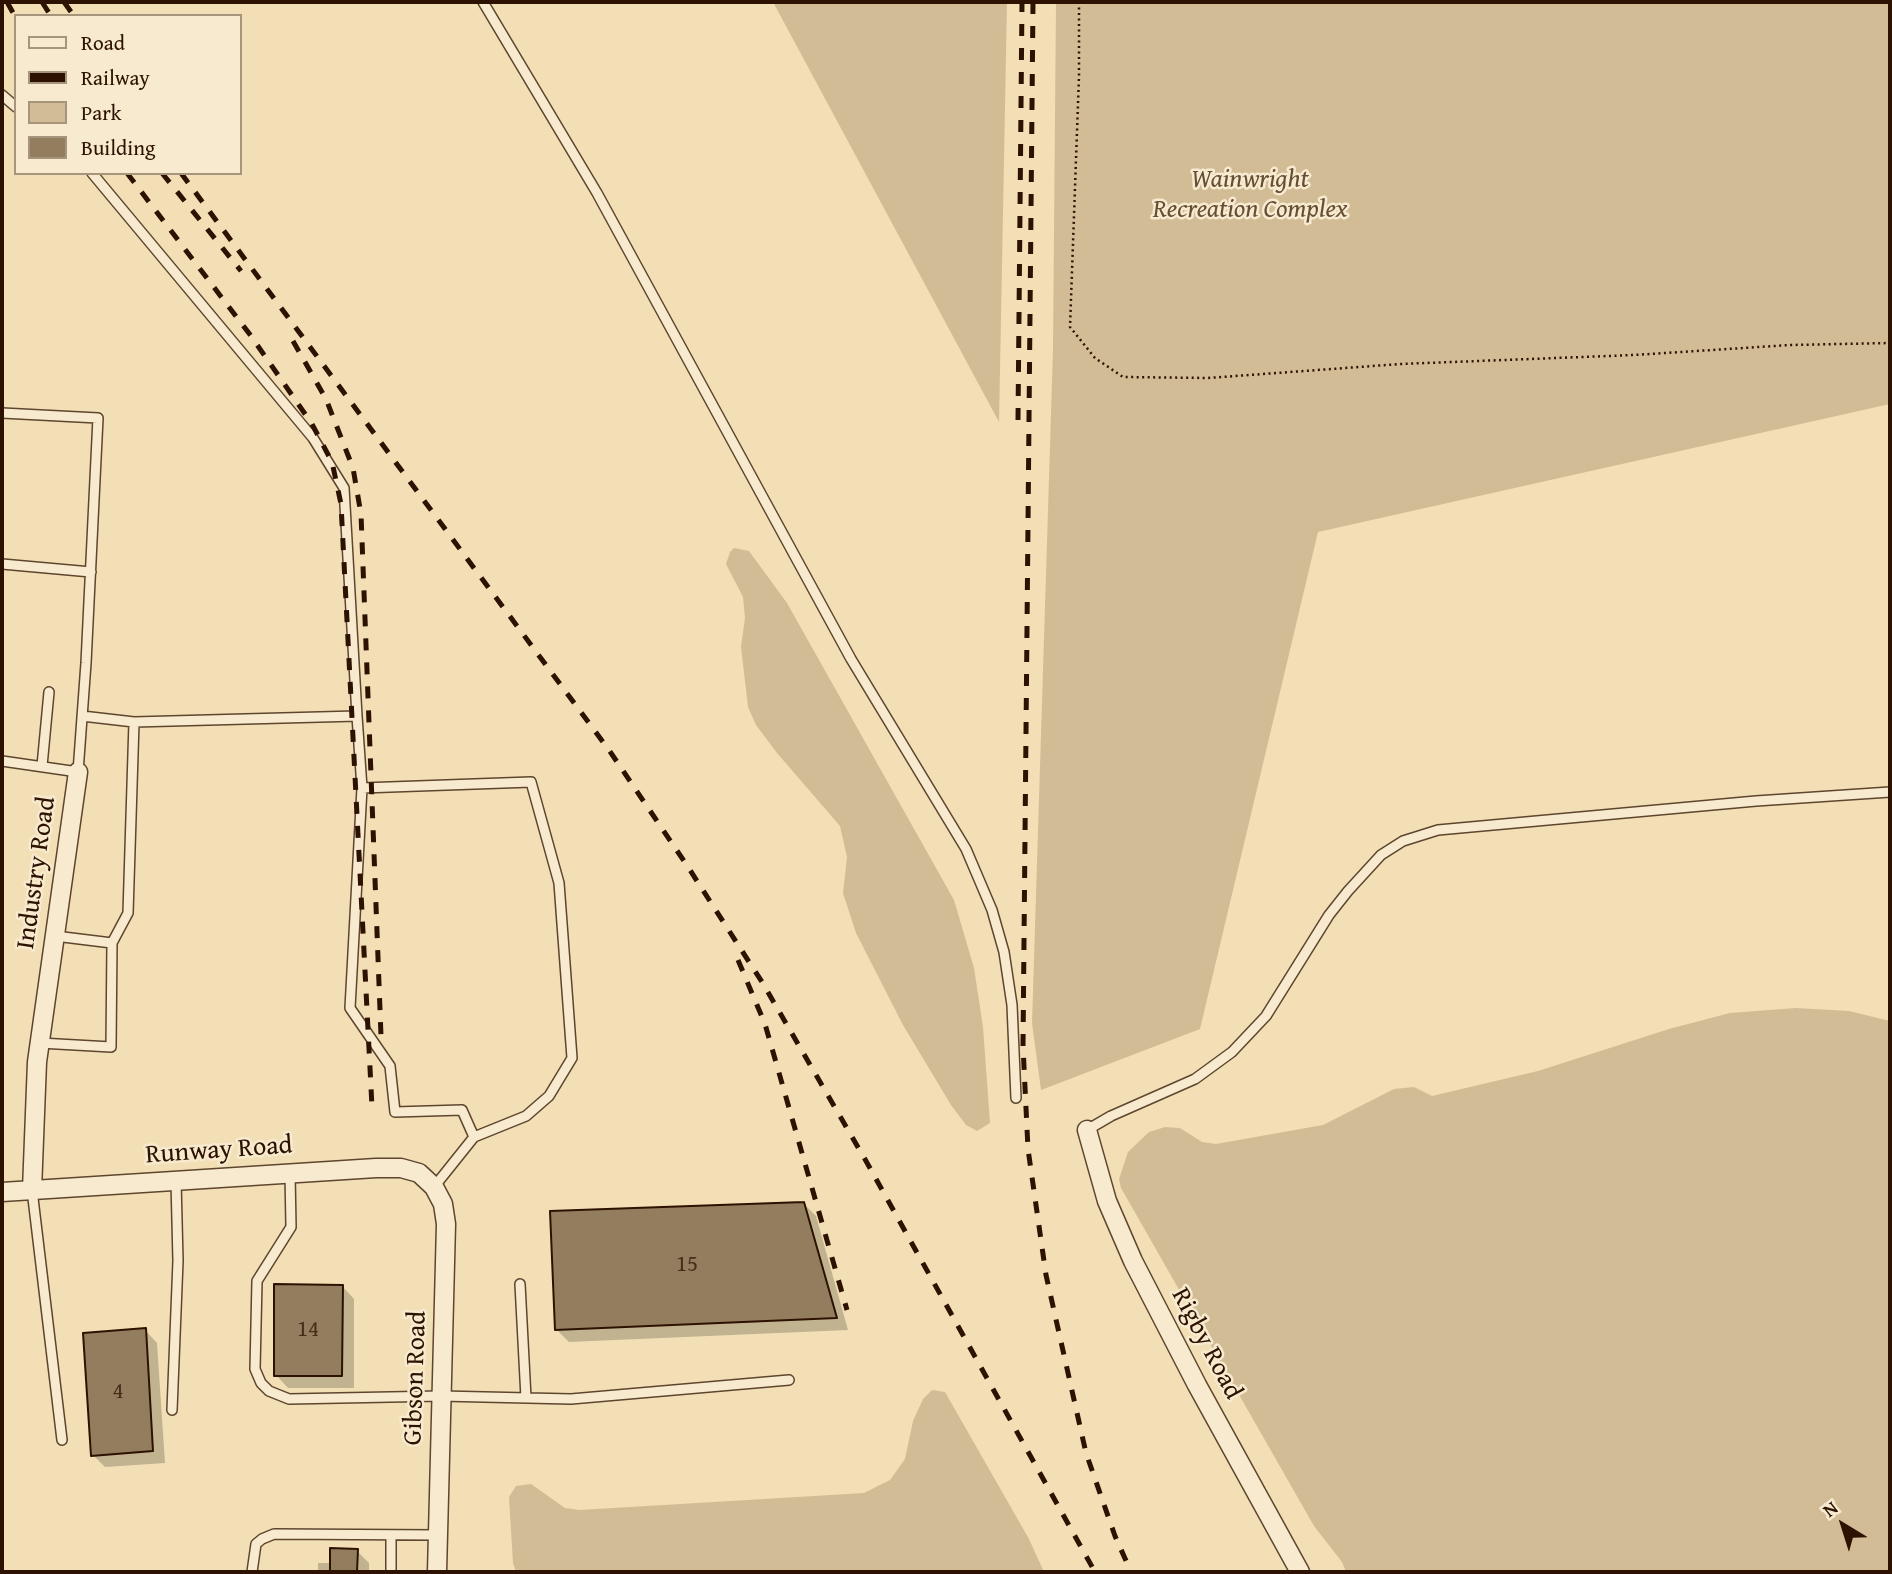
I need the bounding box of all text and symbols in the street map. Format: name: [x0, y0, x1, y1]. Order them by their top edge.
legend: [14, 14, 242, 175]
text: Road: [81, 27, 125, 58]
text: Railway: [81, 62, 150, 93]
text: Park: [81, 97, 122, 128]
text: Building: [81, 132, 155, 163]
park label: Wainwright Recreation Complex: [1153, 164, 1347, 226]
street label: Industry Road: [11, 795, 63, 951]
street label: Runway Road: [145, 1130, 293, 1172]
house number: 15: [676, 1251, 698, 1279]
street label: Rigby Road: [1164, 1283, 1248, 1405]
street label: Gibson Road: [398, 1310, 434, 1446]
house number: 14: [297, 1316, 319, 1344]
house number: 4: [112, 1378, 124, 1406]
north arrow: [1808, 1490, 1878, 1560]
text: N: [1816, 1494, 1844, 1523]

